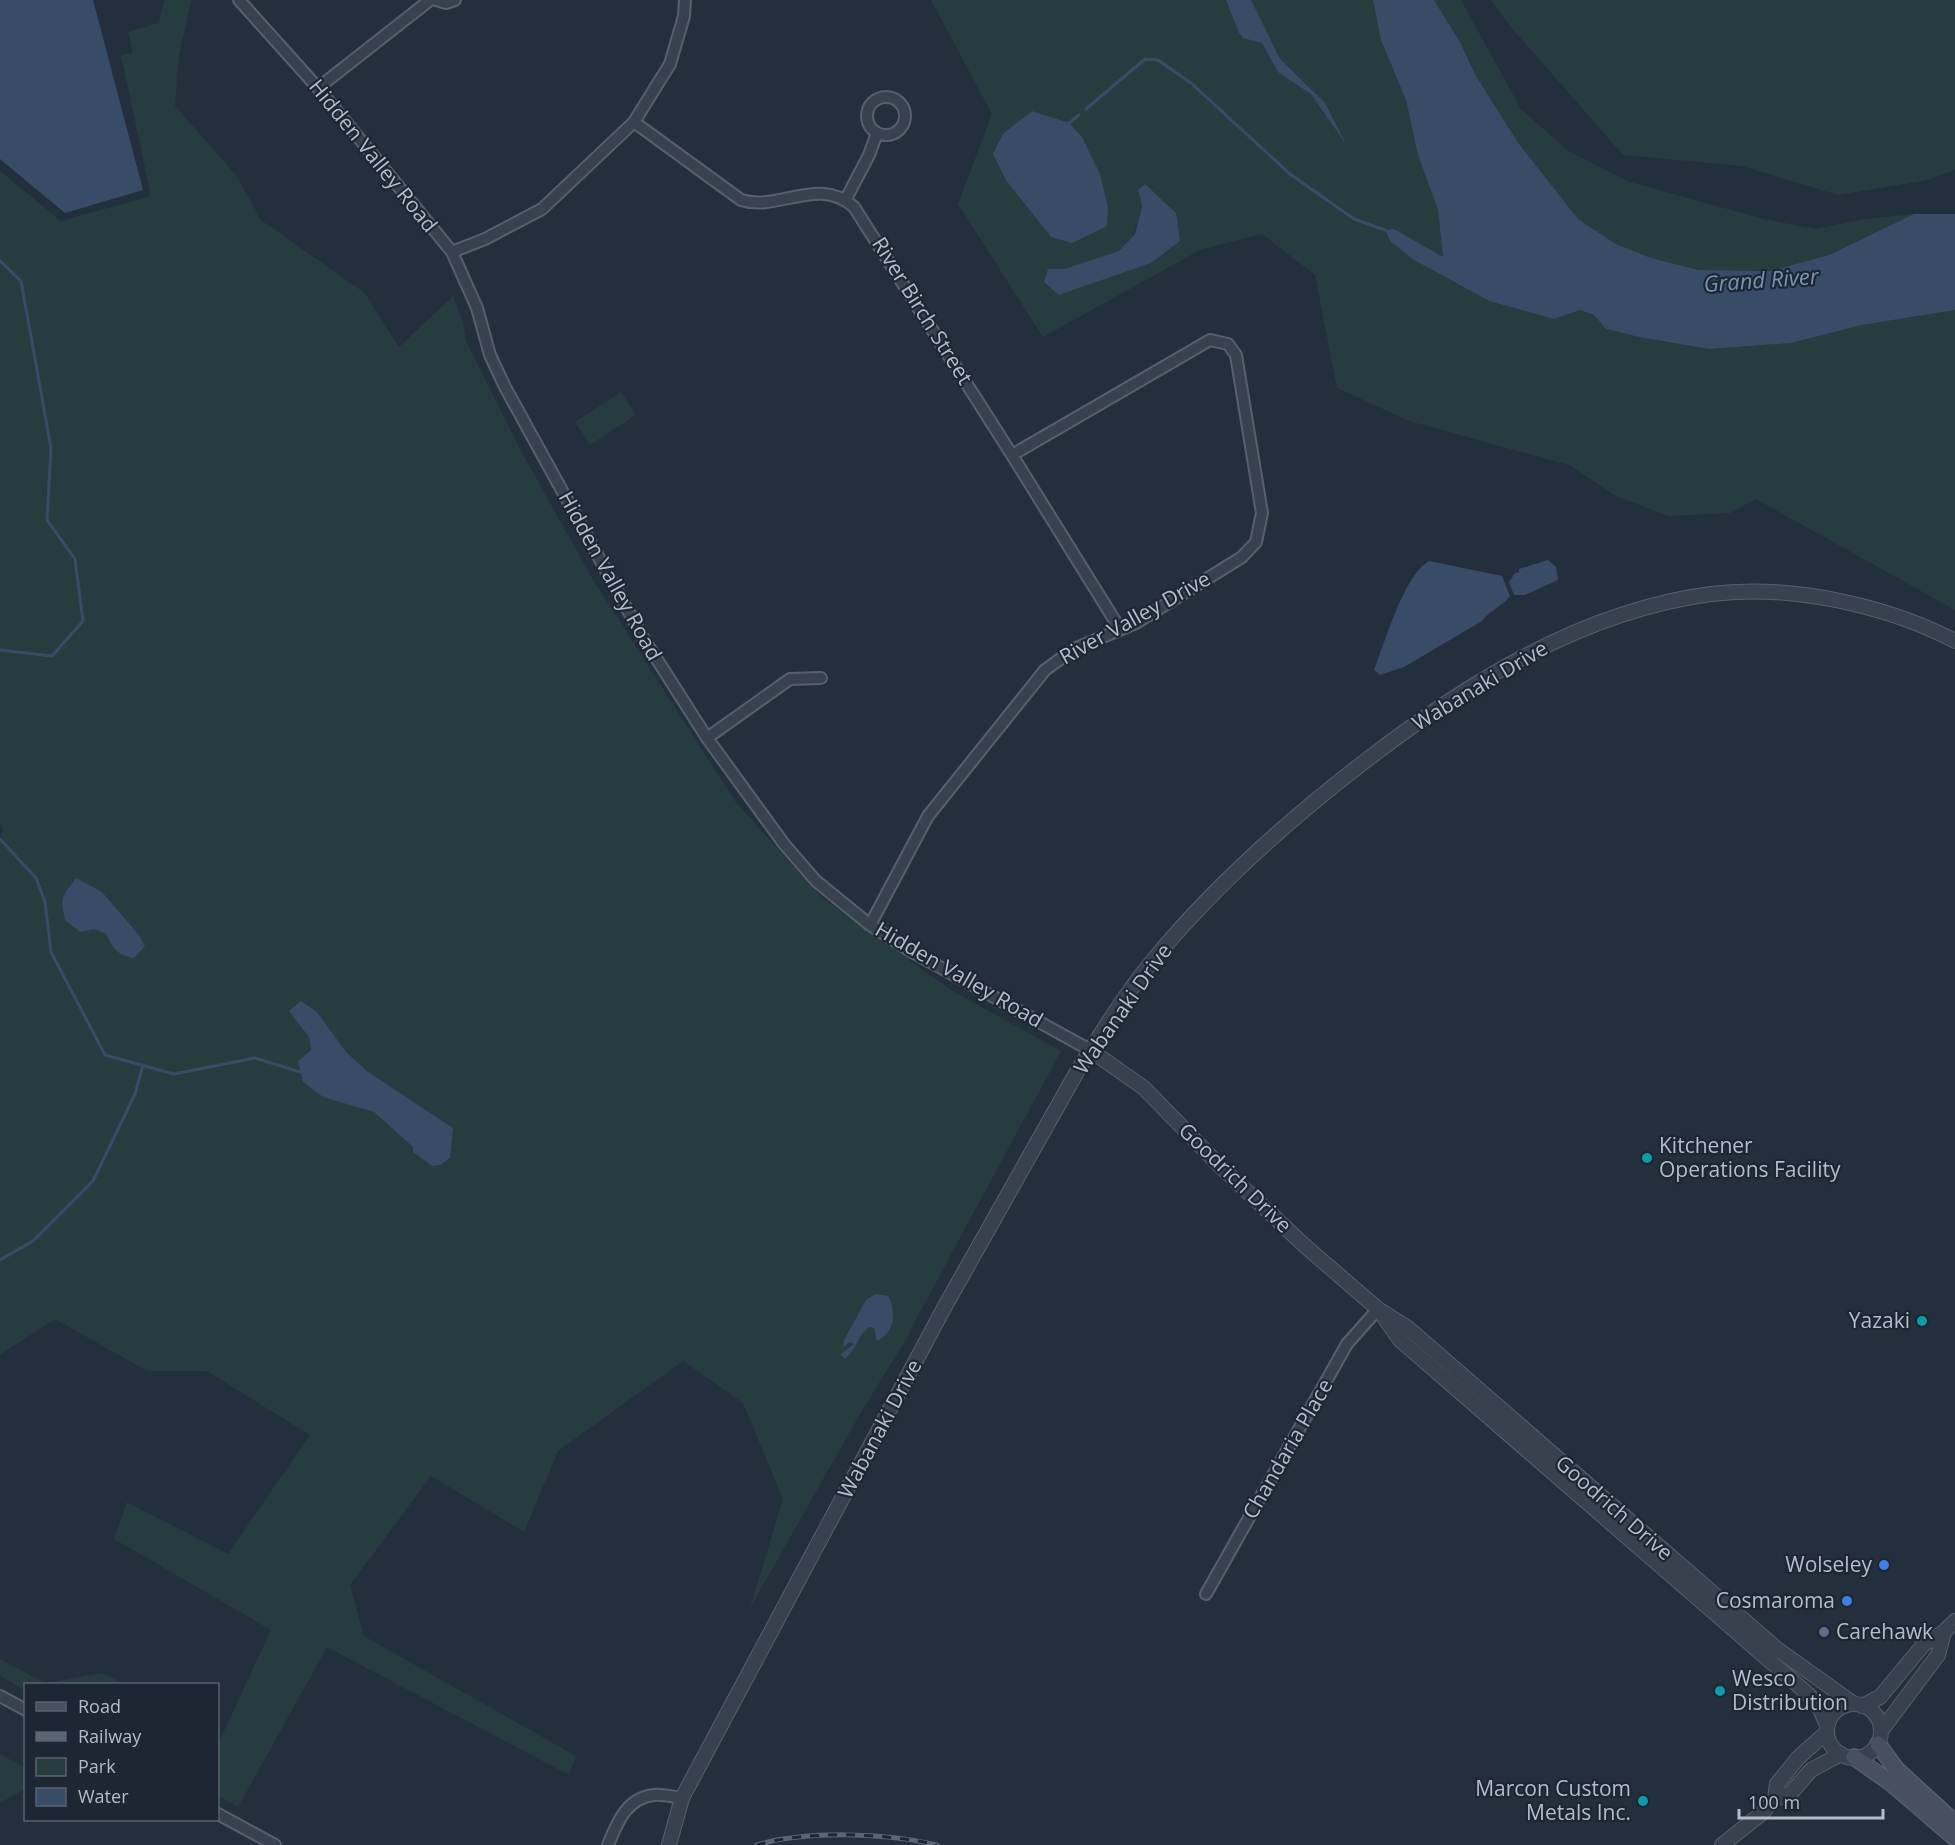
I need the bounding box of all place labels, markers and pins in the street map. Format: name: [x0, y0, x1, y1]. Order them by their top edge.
place label: Kitchener Operations Facility: [1659, 1131, 1841, 1183]
marker: Kitchener Operations Facility: [1640, 1151, 1654, 1165]
place label: Yazaki: [1849, 1306, 1910, 1334]
marker: Yazaki: [1915, 1314, 1929, 1328]
place label: Wolseley: [1785, 1550, 1872, 1578]
marker: Wolseley: [1877, 1558, 1891, 1572]
place label: Cosmaroma: [1716, 1586, 1835, 1614]
marker: Cosmaroma: [1840, 1594, 1854, 1608]
place label: Carehawk: [1836, 1617, 1933, 1645]
marker: Carehawk: [1817, 1625, 1831, 1639]
place label: Wesco Distribution: [1732, 1664, 1848, 1716]
marker: Wesco Distribution: [1713, 1684, 1727, 1698]
place label: Marcon Custom Metals Inc.: [1475, 1774, 1631, 1826]
marker: Marcon Custom Metals Inc.: [1636, 1794, 1650, 1808]

